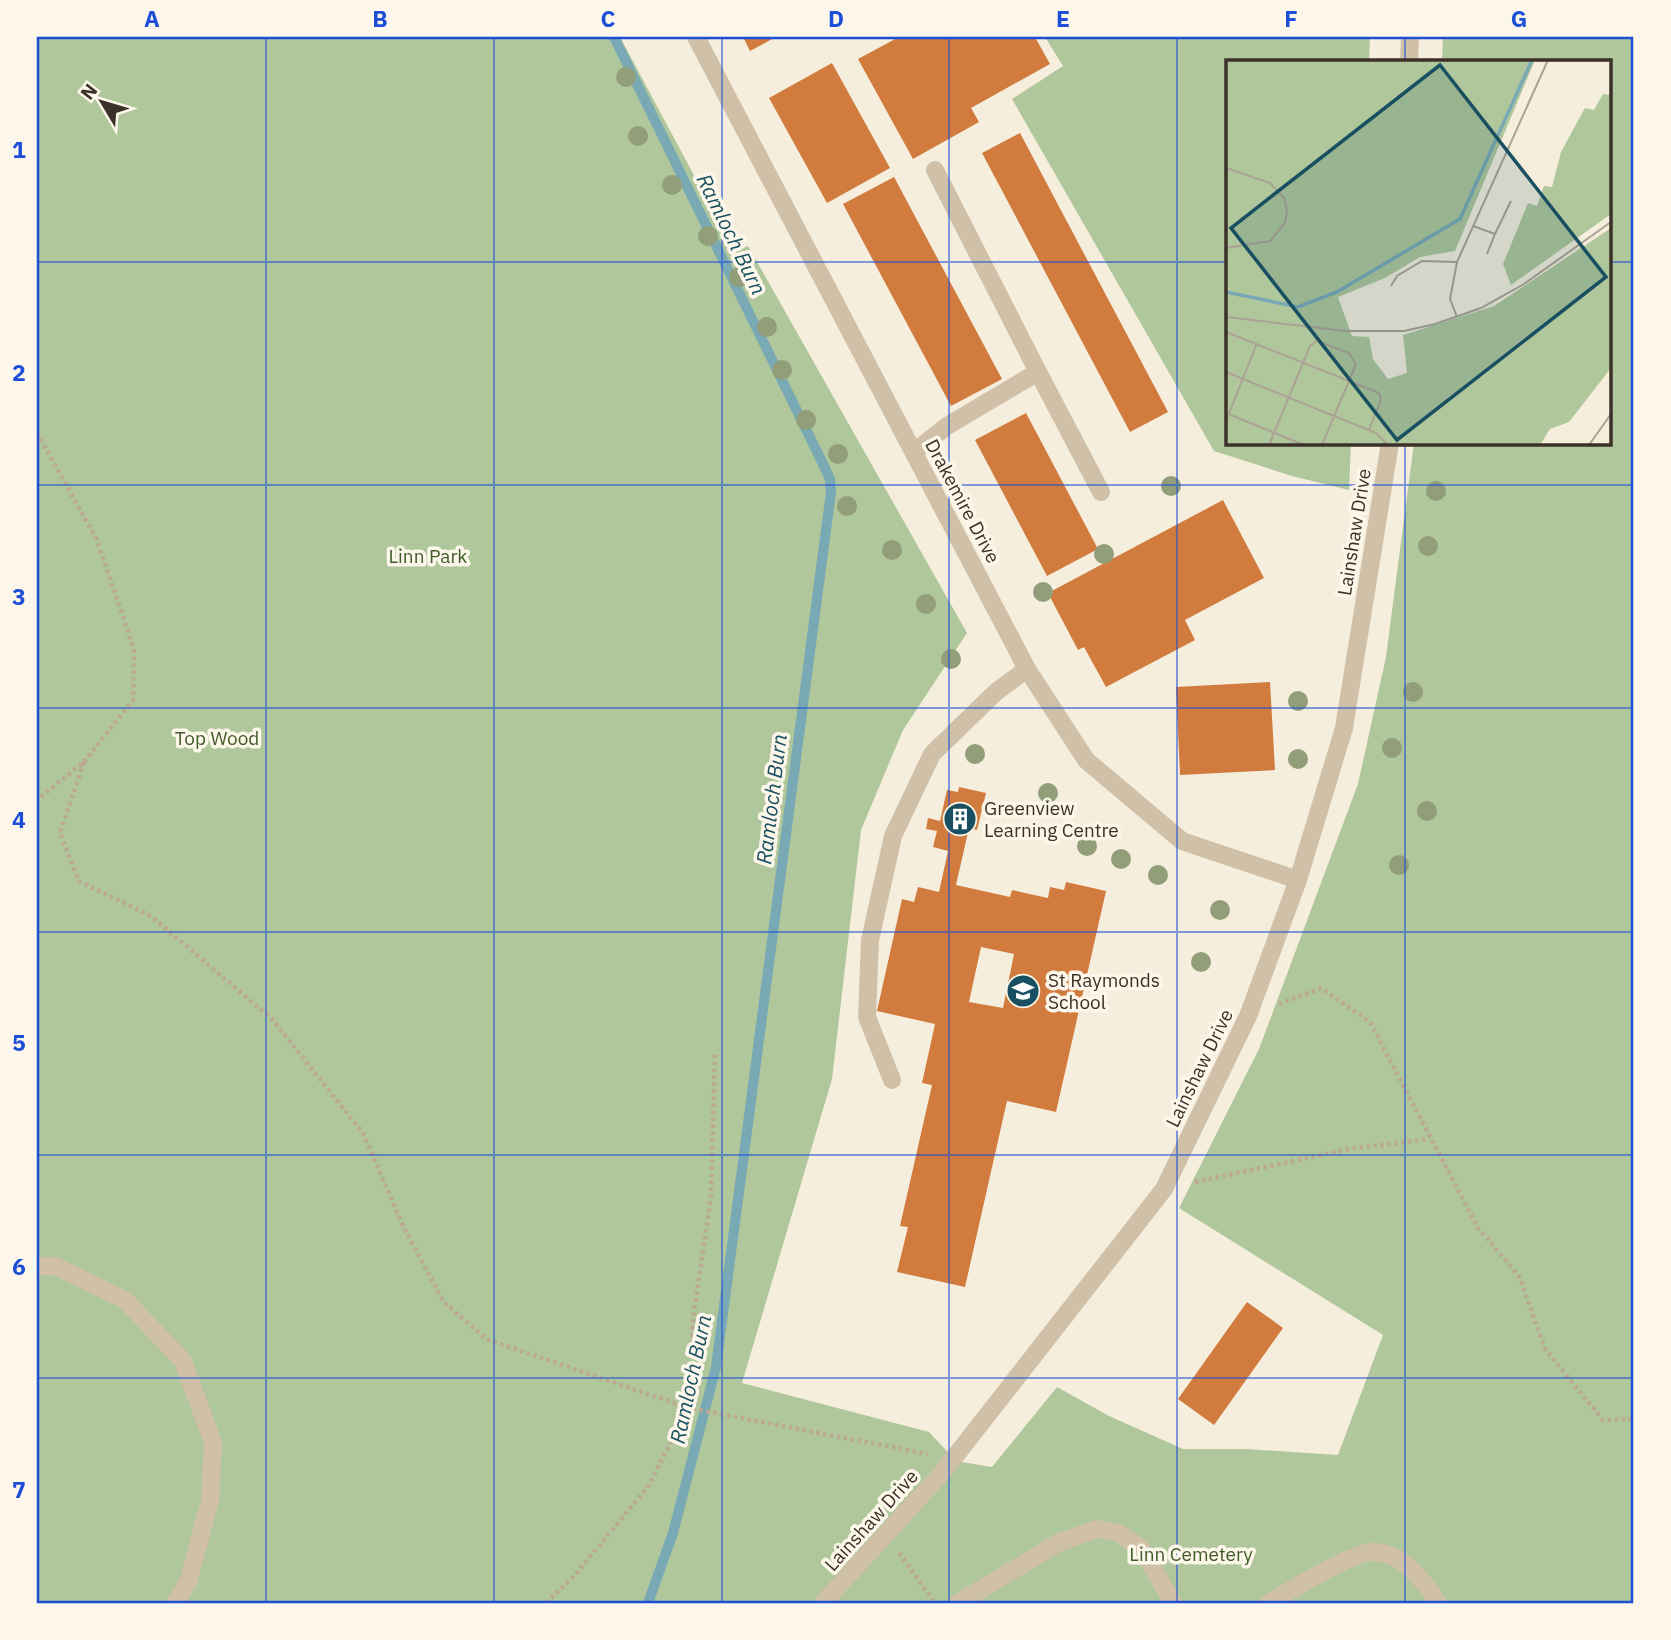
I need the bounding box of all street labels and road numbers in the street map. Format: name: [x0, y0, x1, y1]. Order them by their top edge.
street label: Drakemire Drive: [920, 435, 1006, 567]
street label: Lainshaw Drive: [1332, 467, 1376, 597]
street label: Lainshaw Drive: [1160, 1005, 1238, 1131]
street label: Lainshaw Drive: [819, 1464, 923, 1576]

